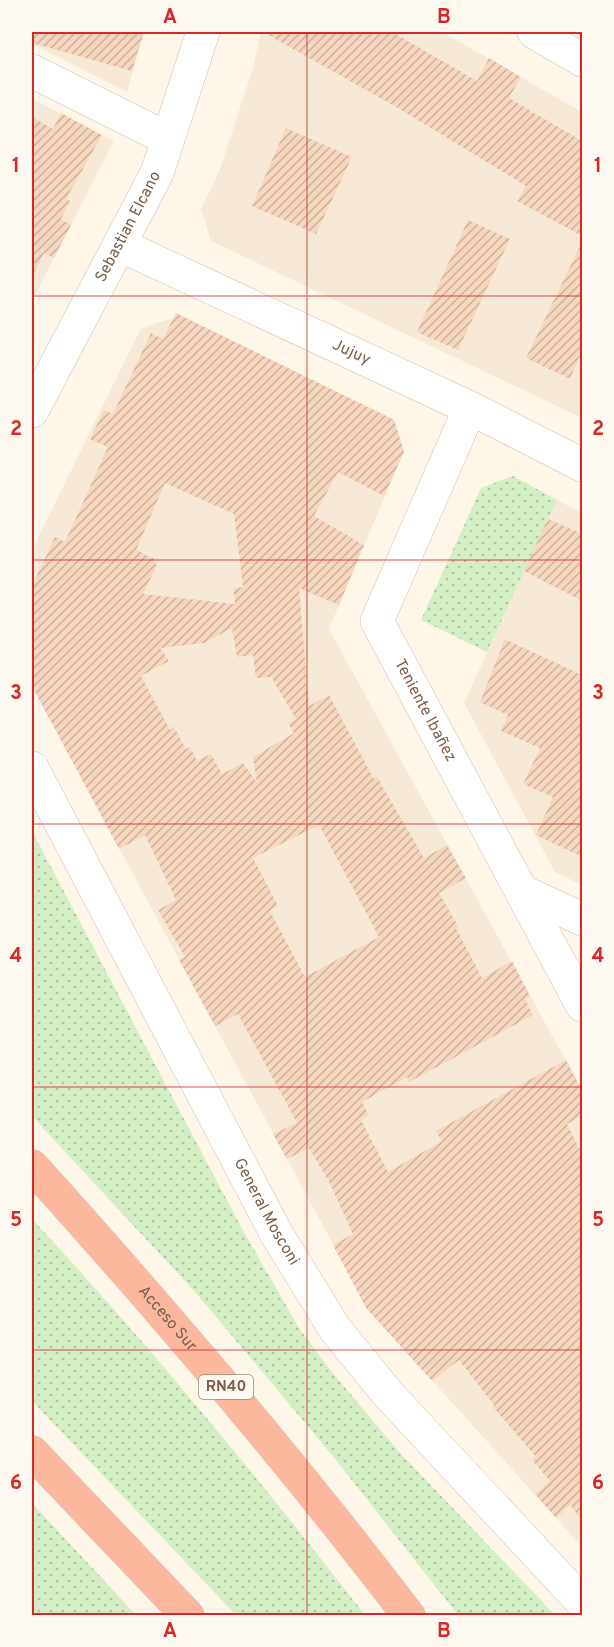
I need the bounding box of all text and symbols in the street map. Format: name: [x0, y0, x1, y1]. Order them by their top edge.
text: A: [163, 5, 177, 31]
text: B: [437, 5, 451, 31]
text: 1: [12, 154, 20, 180]
text: 1: [594, 154, 602, 180]
street label: Sebastian Elcano: [91, 168, 166, 286]
street label: Jujuy: [329, 335, 374, 370]
text: 2: [10, 417, 22, 443]
text: 2: [592, 417, 604, 443]
street label: Teniente Ibañez: [389, 656, 460, 765]
text: 3: [10, 681, 22, 707]
text: 3: [592, 681, 604, 707]
text: 4: [10, 944, 22, 970]
text: 4: [592, 944, 604, 970]
street label: General Mosconi: [229, 1155, 304, 1269]
text: 5: [10, 1208, 22, 1234]
text: 5: [592, 1208, 604, 1234]
street label: Acceso Sur: [133, 1282, 201, 1356]
road number: RN40: [199, 1375, 253, 1399]
text: 6: [10, 1471, 22, 1497]
text: 6: [592, 1471, 604, 1497]
text: A: [163, 1619, 177, 1645]
text: B: [437, 1619, 451, 1645]

